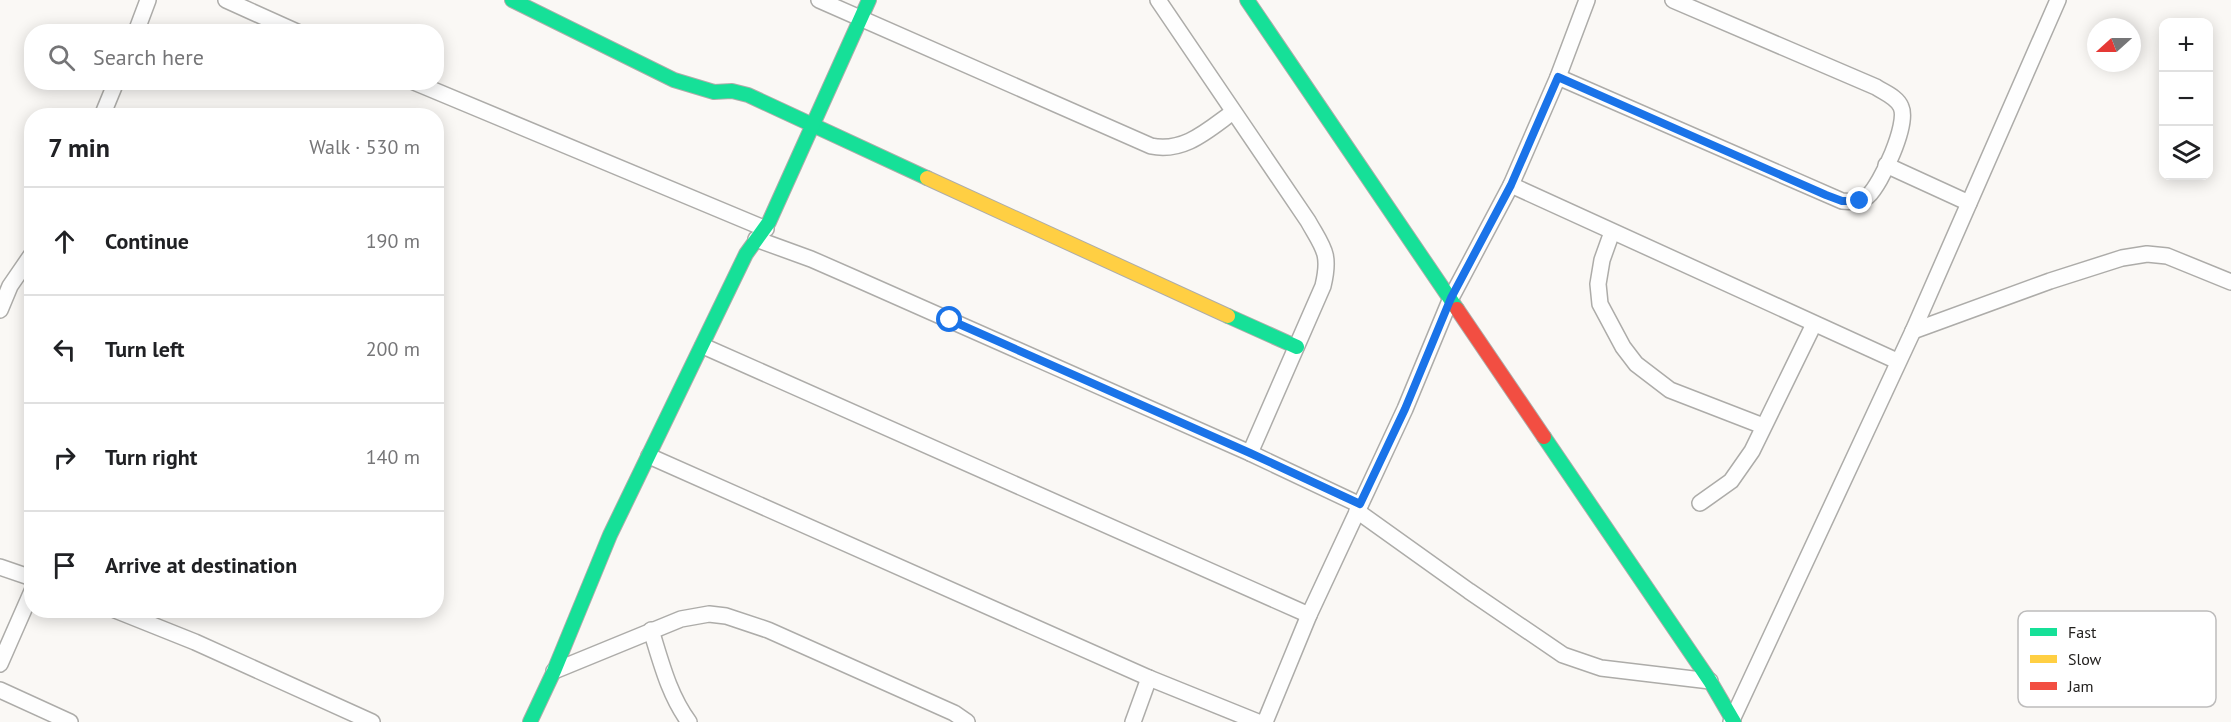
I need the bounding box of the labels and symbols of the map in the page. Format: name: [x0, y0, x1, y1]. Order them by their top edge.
north arrow: [2087, 18, 2141, 72]
route end: [1846, 187, 1872, 213]
route start: [936, 306, 962, 332]
legend: [2018, 611, 2216, 707]
text: Fast: [2068, 622, 2097, 642]
text: Slow: [2068, 649, 2102, 669]
text: Jam: [2067, 676, 2094, 696]

